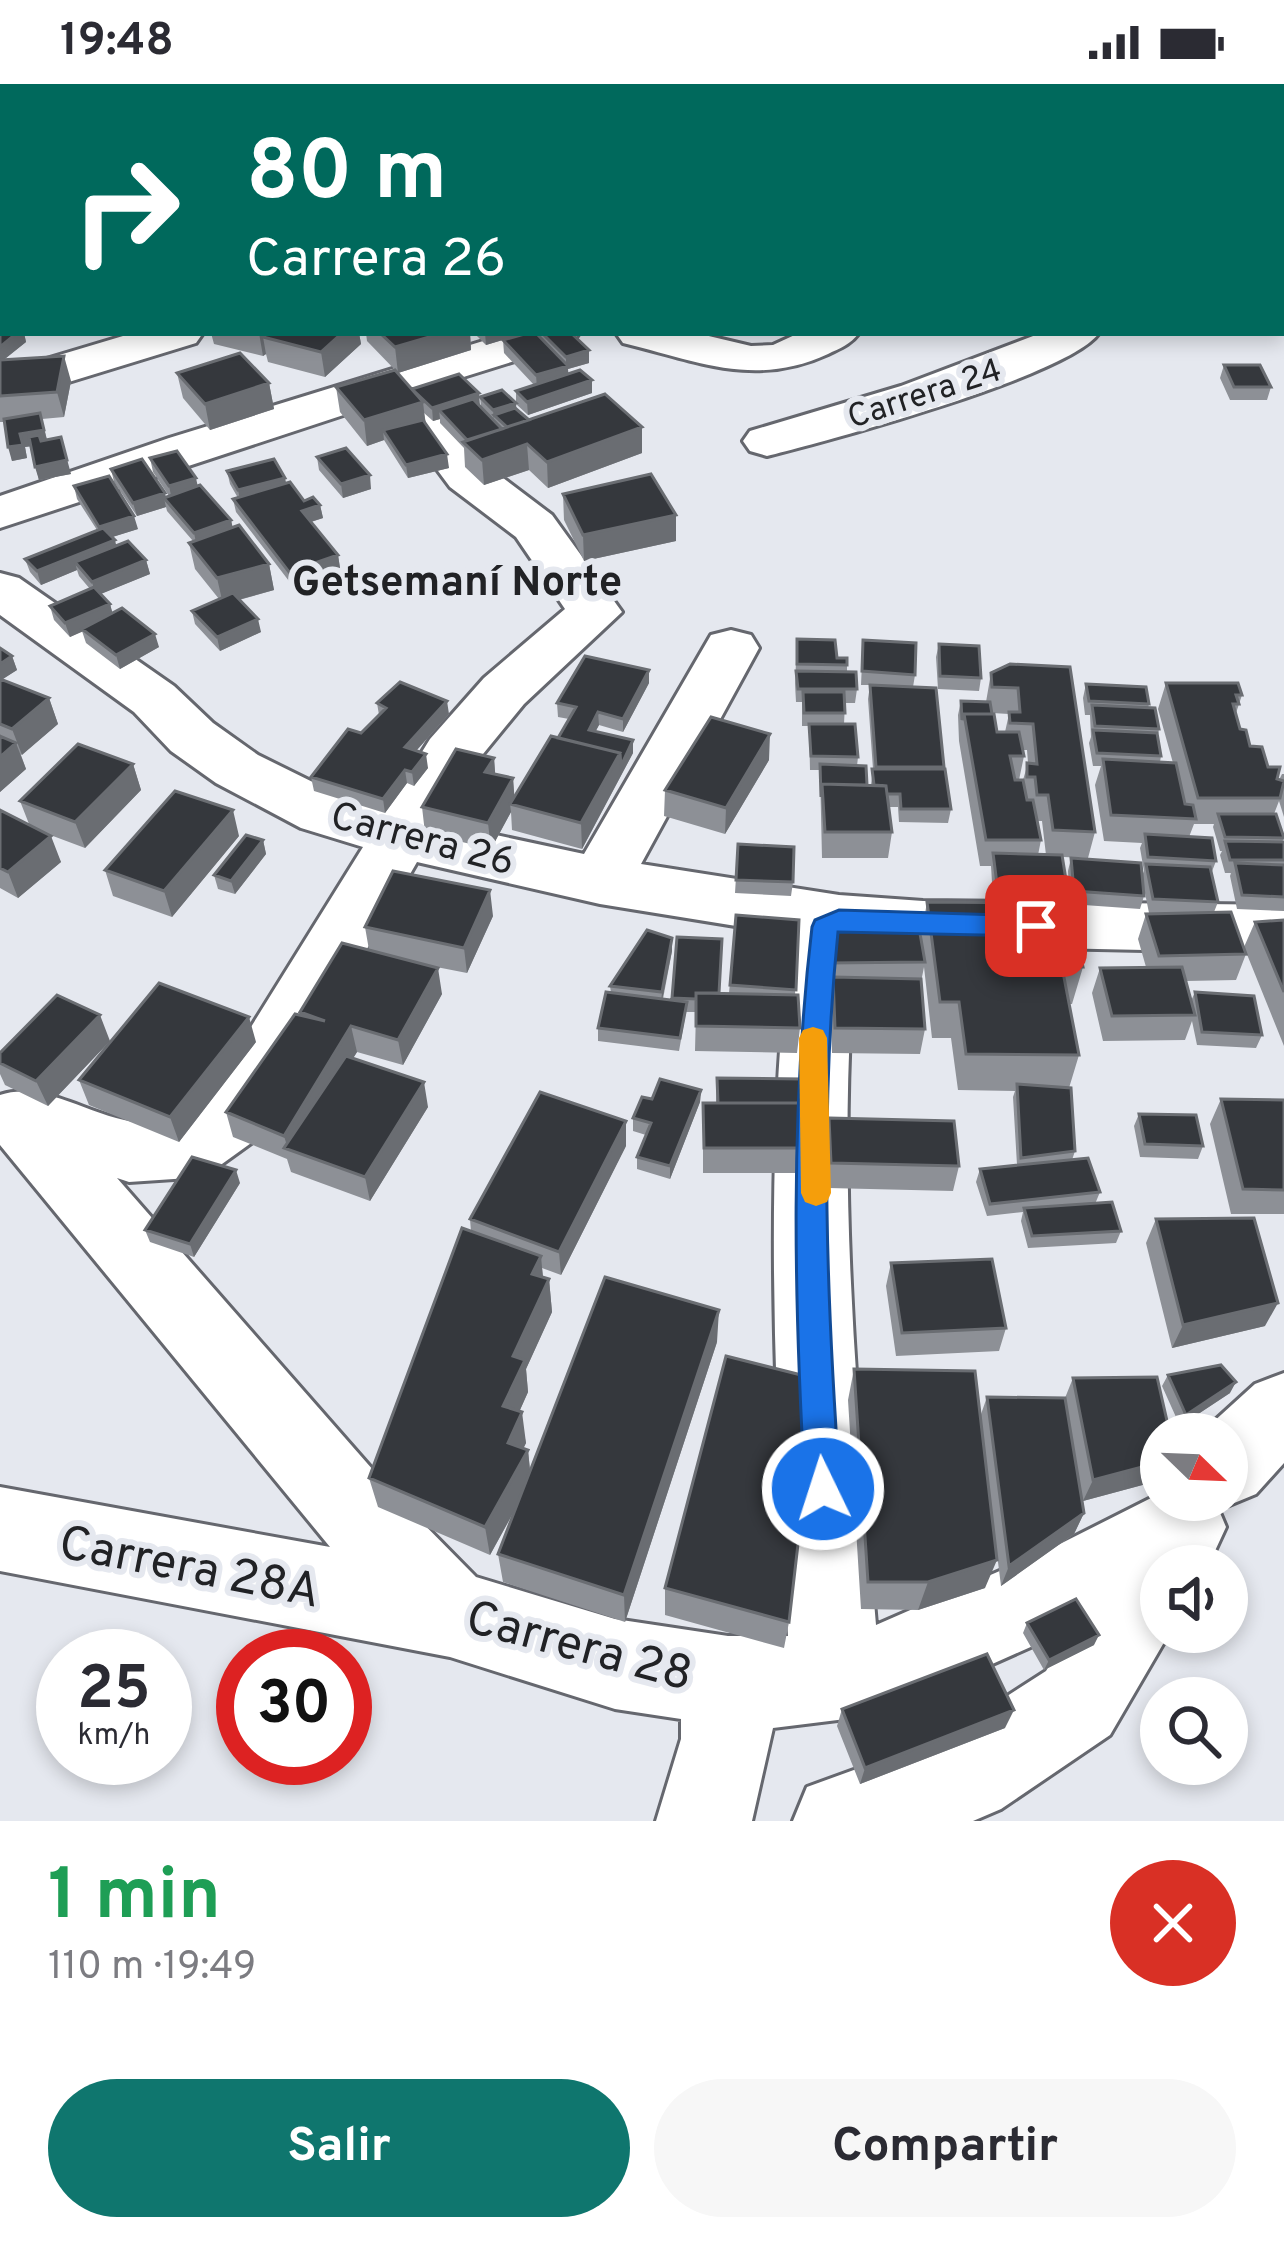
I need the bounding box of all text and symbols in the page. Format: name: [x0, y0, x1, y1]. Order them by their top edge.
text: 19:48: [60, 14, 174, 71]
text: 80 m: [246, 123, 447, 229]
icon: right: [48, 132, 204, 288]
text: Carrera 26: [246, 227, 506, 296]
street label: Carrera 24: [843, 351, 1008, 440]
district label: Getsemaní Norte: [292, 558, 622, 611]
street label: Carrera 26: [325, 793, 519, 889]
pin: [985, 875, 1087, 977]
icon: arrive: [1003, 893, 1069, 959]
north arrow: [1140, 1413, 1248, 1521]
map controls: [1140, 1413, 1248, 1785]
position arrow: [760, 1426, 886, 1552]
street label: Carrera 28A: [54, 1515, 324, 1625]
button: sound: [1140, 1545, 1248, 1653]
street label: Carrera 28: [459, 1590, 699, 1708]
speed limit sign: 30: [216, 1629, 372, 1785]
text: 25: [77, 1654, 151, 1730]
button: search: [1140, 1677, 1248, 1785]
text: km/h: [78, 1718, 150, 1755]
text: 1 min: [48, 1853, 221, 1945]
button: close: [1110, 1860, 1236, 1986]
text: 110 m · 19:49: [48, 1944, 256, 1993]
button: Salir: [48, 2079, 630, 2217]
button: Compartir: [654, 2079, 1236, 2217]

